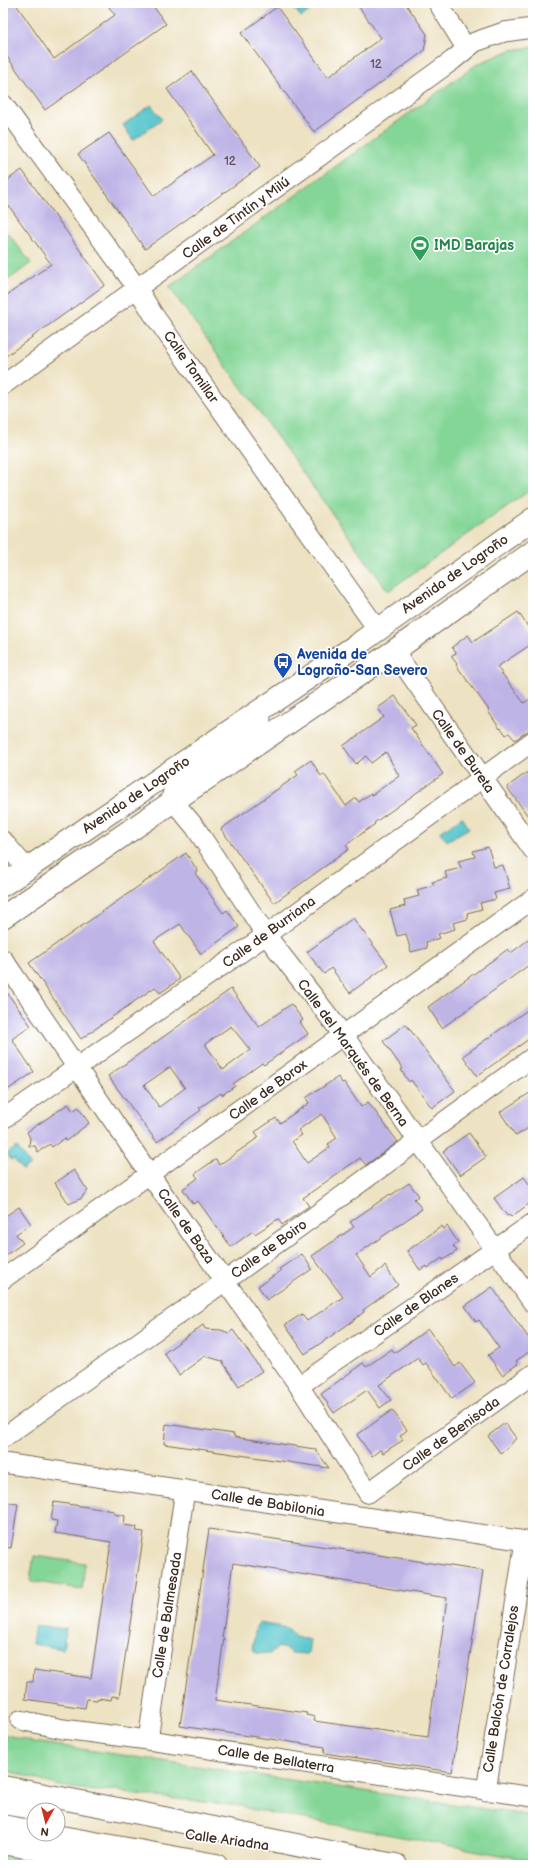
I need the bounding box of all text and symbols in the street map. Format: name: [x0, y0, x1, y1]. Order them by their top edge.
house number: 12: [370, 57, 382, 72]
house number: 12: [224, 154, 236, 169]
street label: Calle de Tintín y Milú: [179, 173, 293, 263]
sports icon: IMD Barajas: [409, 234, 431, 262]
place label: IMD Barajas: [434, 237, 514, 254]
street label: Calle Tomillar: [160, 327, 223, 407]
street label: Avenida de Logroño: [398, 531, 512, 617]
place label: Avenida de Logroño-San Severo: [296, 646, 428, 679]
bus stop icon: Avenida de Logroño-San Severo: [272, 651, 294, 679]
street label: Calle de Bureta: [428, 706, 498, 796]
street label: Avenida de Logroño: [79, 753, 193, 837]
street label: Calle de Burriana: [219, 893, 319, 971]
street label: Calle del Marqués de Berna: [294, 976, 412, 1130]
street label: Calle de Borox: [226, 1056, 311, 1124]
street label: Calle de Baza: [154, 1185, 218, 1267]
street label: Calle de Boiro: [228, 1216, 310, 1282]
street label: Calle de Blanes: [370, 1269, 462, 1341]
street label: Calle de Benisoda: [399, 1393, 503, 1475]
street label: Calle de Babilonia: [210, 1486, 326, 1520]
street label: Calle de Balmesada: [149, 1551, 185, 1679]
street label: Calle Balcón de Corralejos: [479, 1604, 523, 1774]
street label: Calle de Bellaterra: [216, 1741, 336, 1777]
north arrow: [26, 1802, 66, 1842]
text: N: [40, 1824, 50, 1838]
street label: Calle Ariadna: [184, 1826, 270, 1854]

